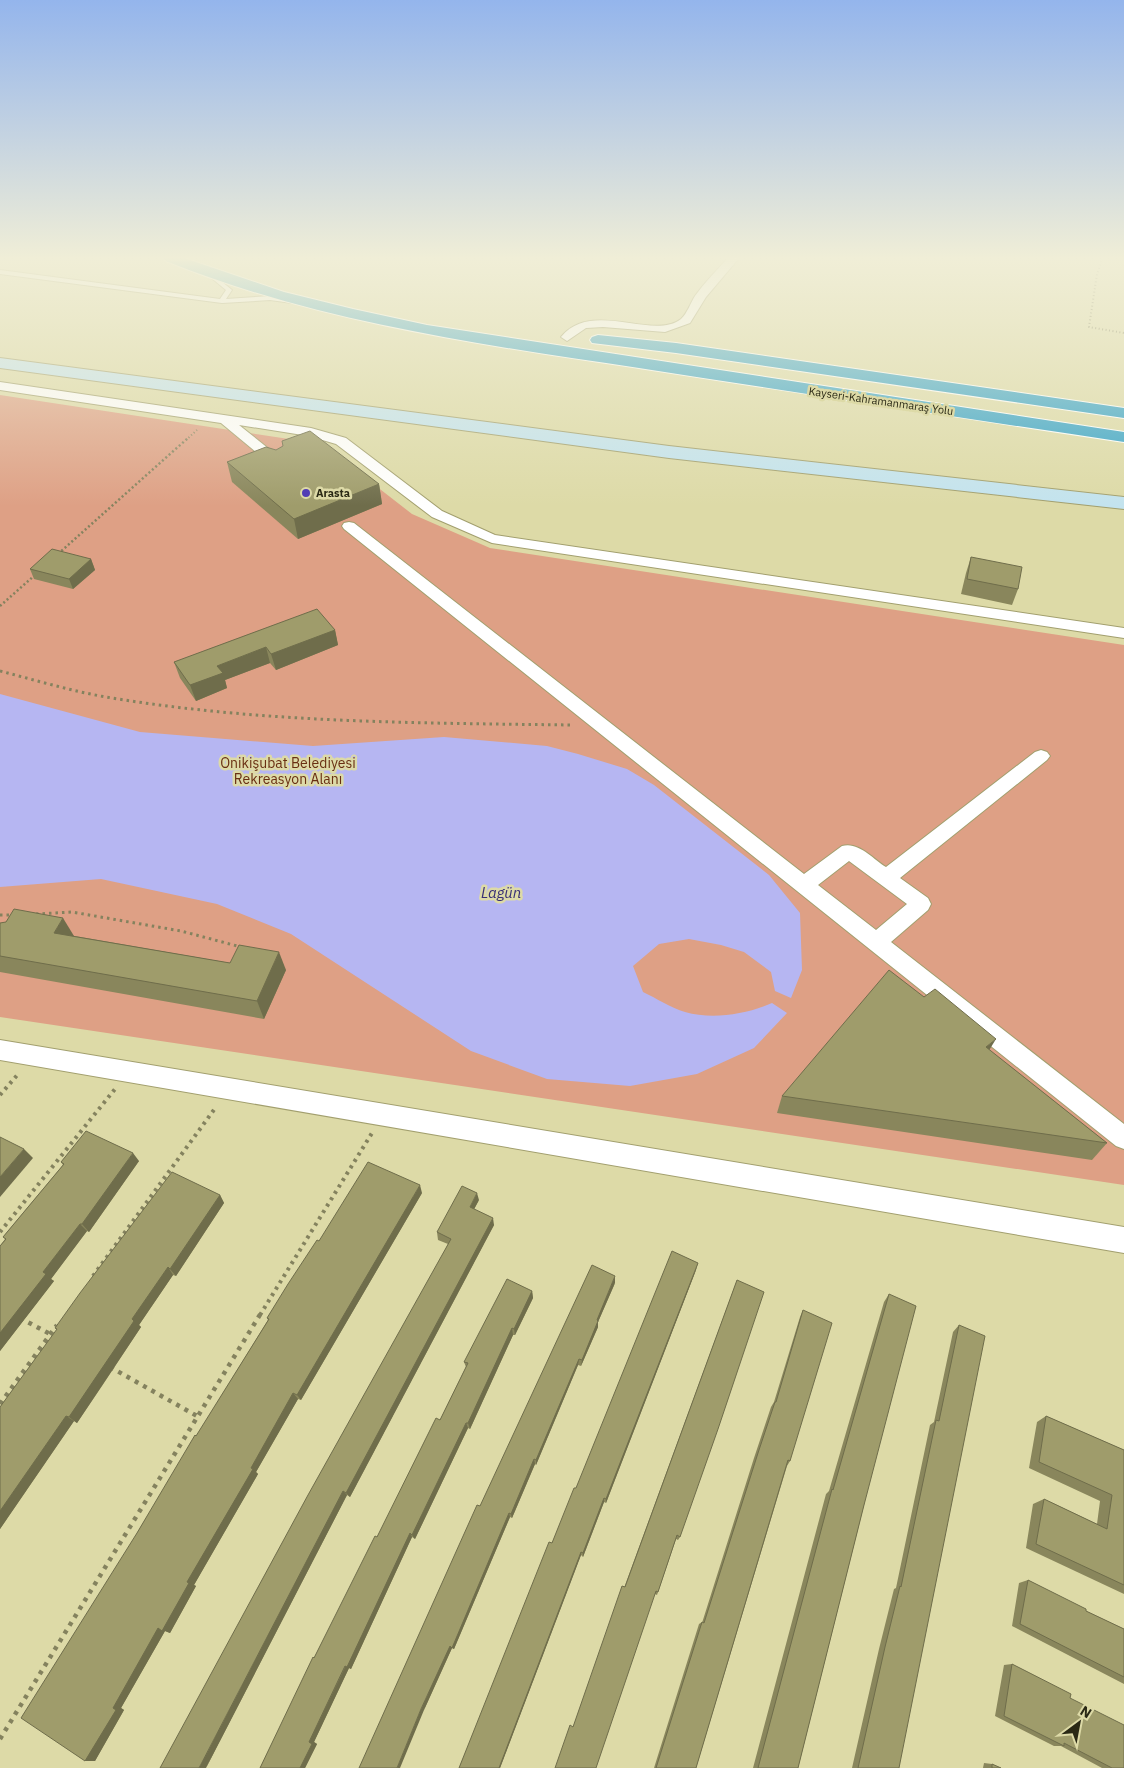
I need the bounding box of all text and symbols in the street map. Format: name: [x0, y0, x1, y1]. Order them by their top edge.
street label: Kayseri-Kahramanmaraş Yolu: [808, 384, 954, 418]
place label: Arasta: [316, 486, 350, 500]
marker: Arasta: [300, 487, 312, 499]
park label: Onikişubat Belediyesi Rekreasyon Alanı: [220, 754, 356, 788]
water label: Lagün: [481, 883, 521, 902]
north arrow: [1054, 1698, 1104, 1748]
text: N: [1077, 1702, 1095, 1722]

